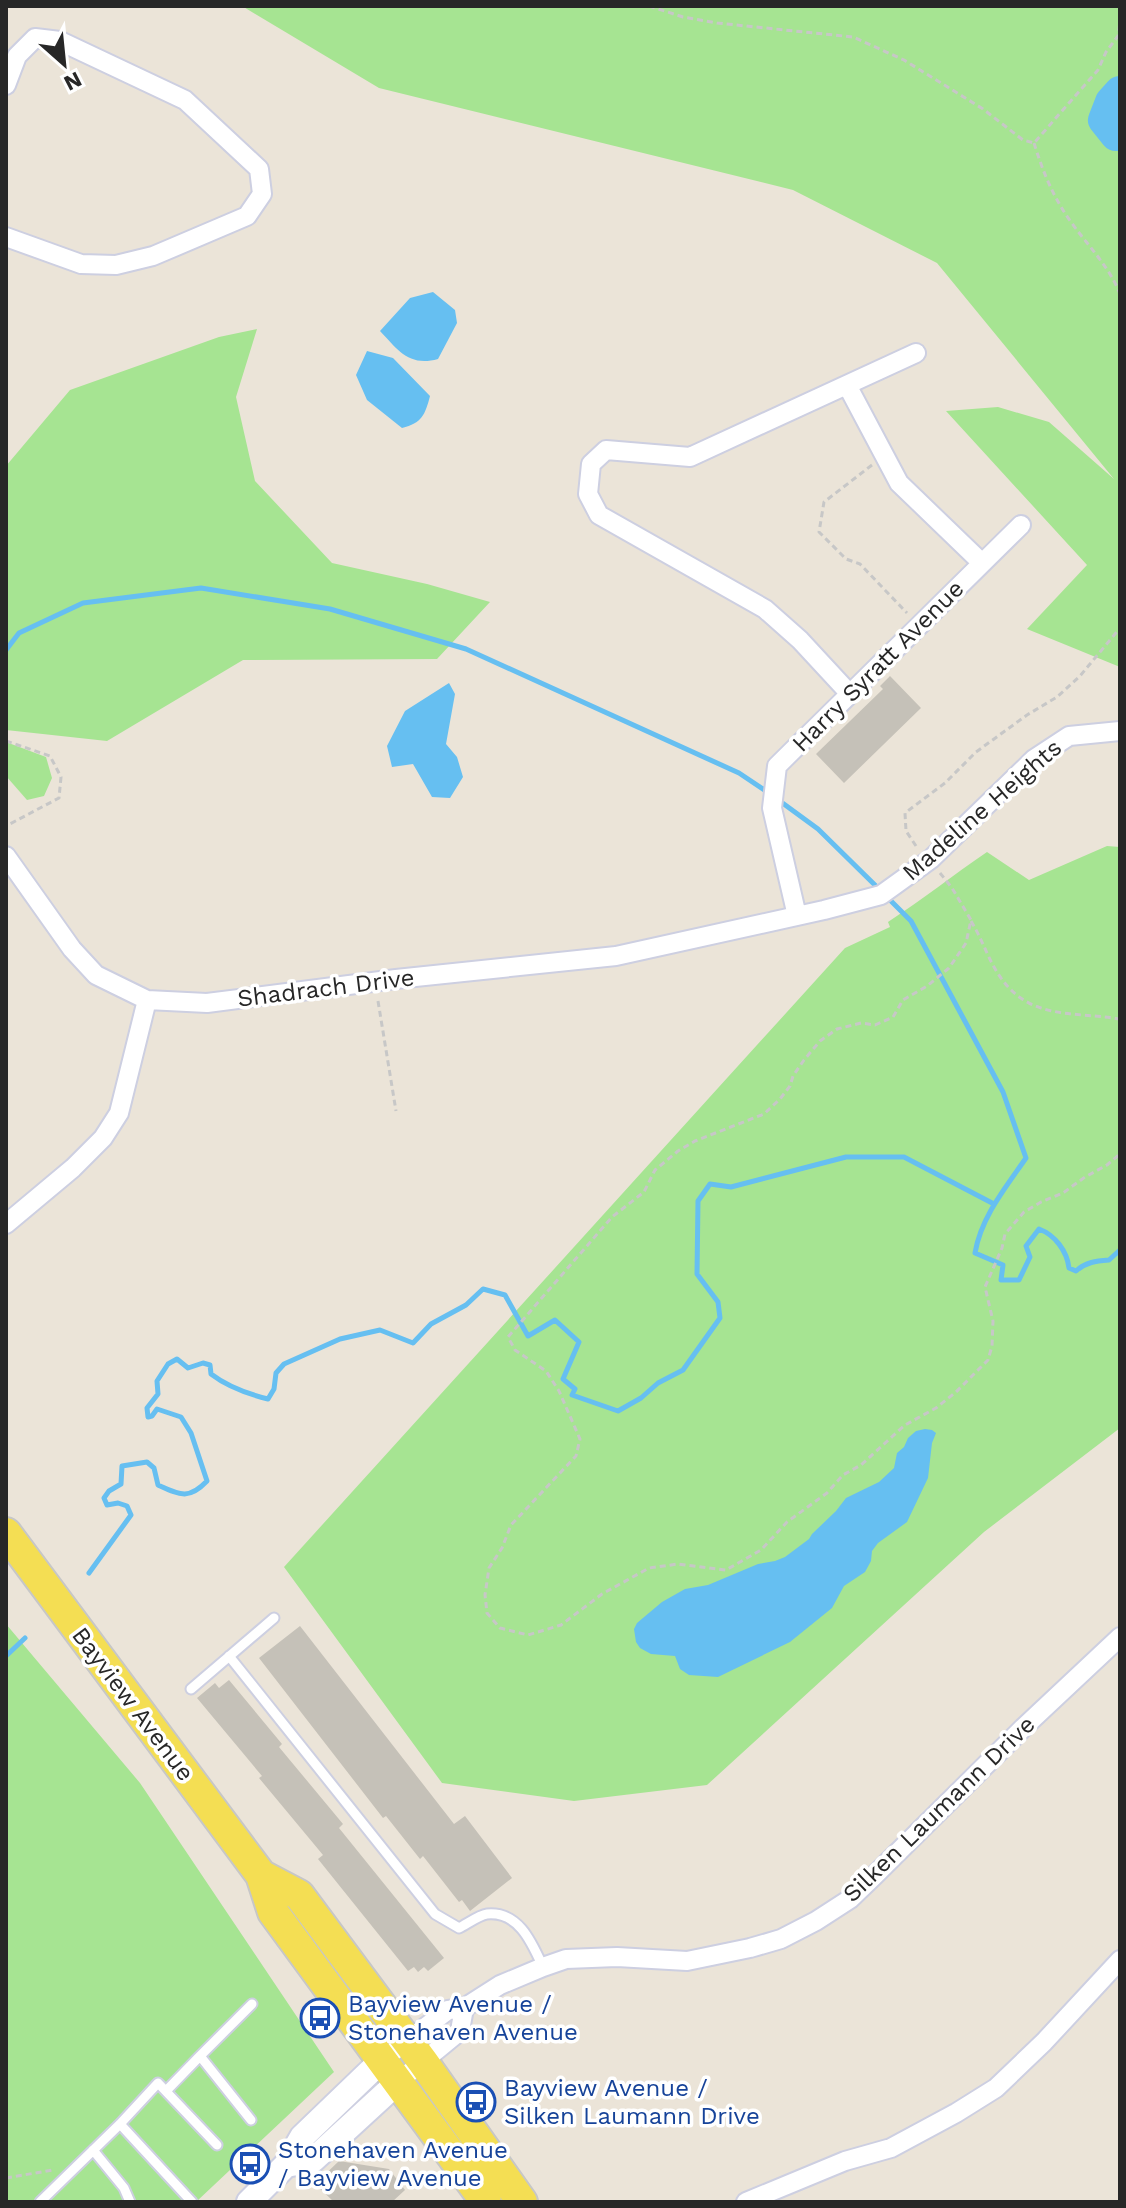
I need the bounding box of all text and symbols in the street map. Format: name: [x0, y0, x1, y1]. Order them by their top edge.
north arrow: [24, 24, 104, 104]
text: N: [60, 67, 86, 96]
street label: Harry Syratt Avenue: [786, 574, 970, 758]
street label: Madeline Heights: [897, 733, 1067, 887]
street label: Shadrach Drive: [236, 963, 416, 1013]
street label: Bayview Avenue: [66, 1622, 200, 1786]
street label: Silken Laumann Drive: [837, 1710, 1041, 1908]
place label: Bayview Avenue / Stonehaven Avenue: [348, 1990, 578, 2046]
bus stop icon: Bayview Avenue / Stonehaven Avenue: [299, 1997, 341, 2039]
place label: Bayview Avenue / Silken Laumann Drive: [504, 2074, 760, 2130]
bus stop icon: Bayview Avenue / Silken Laumann Drive: [455, 2081, 497, 2123]
place label: Stonehaven Avenue / Bayview Avenue: [278, 2136, 508, 2192]
bus stop icon: Stonehaven Avenue / Bayview Avenue: [229, 2143, 271, 2185]

